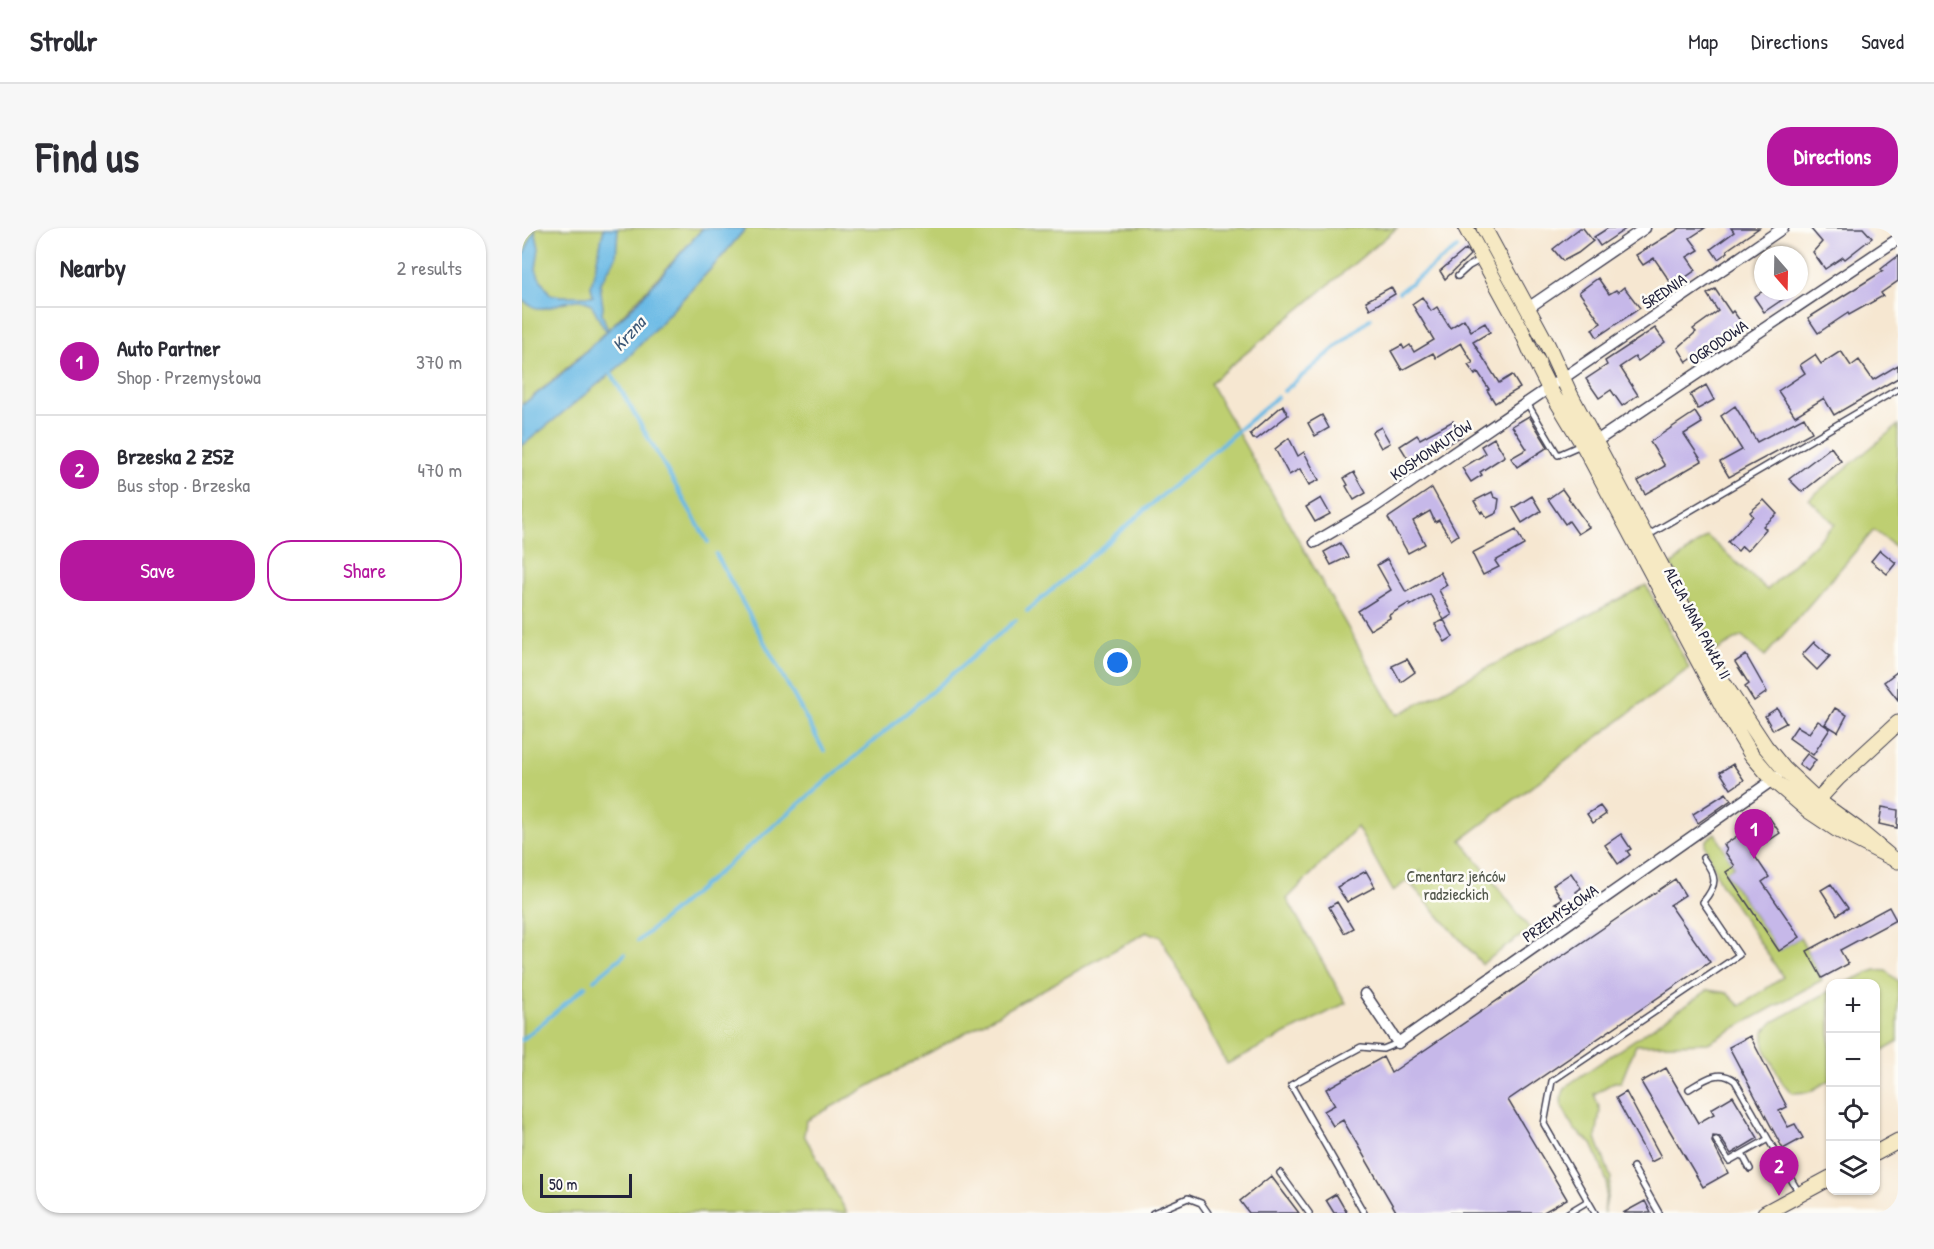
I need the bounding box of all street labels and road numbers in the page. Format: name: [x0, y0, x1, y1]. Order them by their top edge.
street label: ŚREDNIA: [1637, 268, 1691, 314]
street label: OGRODOWA: [1684, 314, 1752, 370]
street label: KOSMONAUTÓW: [1386, 414, 1476, 486]
street label: ALEJA JANA PAWŁA II: [1659, 563, 1737, 683]
street label: PRZEMYSŁOWA: [1518, 879, 1602, 947]

